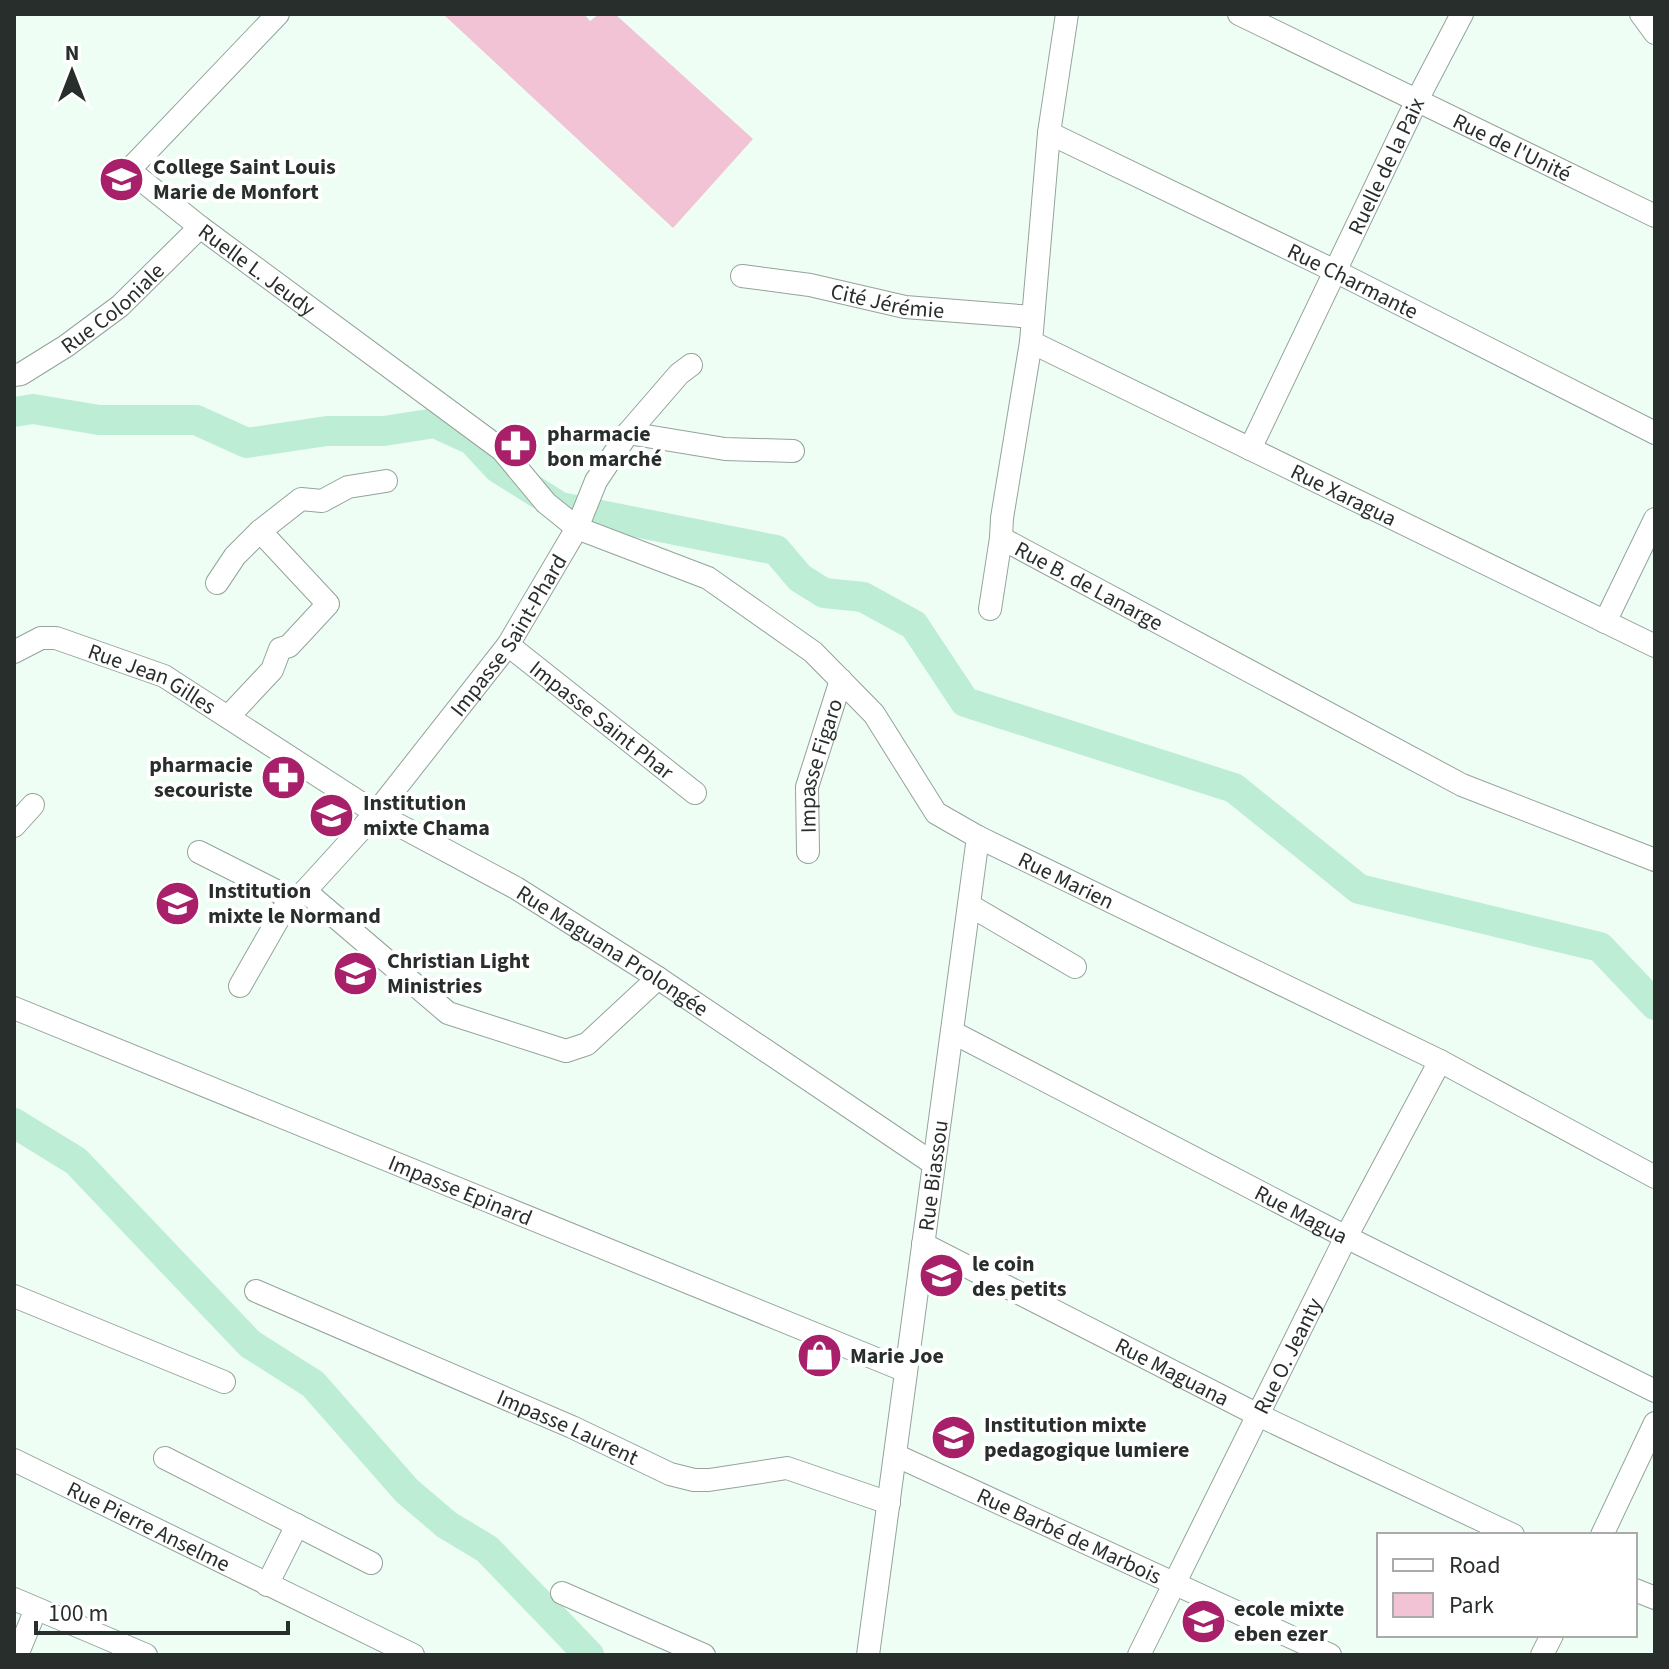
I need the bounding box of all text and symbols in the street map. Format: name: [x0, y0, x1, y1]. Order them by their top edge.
north arrow: [32, 32, 112, 112]
text: N: [65, 37, 79, 69]
street label: Ruelle de la Paix: [1340, 92, 1433, 240]
street label: Rue de l'Unité: [1447, 105, 1577, 190]
place label: College Saint Louis Marie de Monfort: [153, 151, 336, 208]
school or university icon: College Saint Louis Marie de Monfort: [98, 155, 146, 203]
street label: Ruelle L. Jeudy: [191, 216, 323, 325]
street label: Rue Charmante: [1282, 235, 1424, 328]
street label: Rue Coloniale: [54, 256, 172, 362]
street label: Cité Jérémie: [828, 275, 945, 327]
place label: pharmacie bon marché: [547, 418, 662, 475]
pharmacy icon: pharmacie bon marché: [492, 422, 540, 470]
street label: Rue Xaragua: [1285, 456, 1402, 535]
street label: Rue B. de Lanarge: [1009, 533, 1169, 639]
street label: Impasse Saint-Phard: [443, 548, 575, 724]
street label: Rue Jean Gilles: [83, 636, 222, 723]
street label: Impasse Saint Phar: [522, 653, 681, 788]
street label: Impasse Figaro: [792, 695, 851, 833]
place label: pharmacie secouriste: [149, 749, 253, 806]
pharmacy icon: pharmacie secouriste: [260, 753, 308, 801]
place label: Institution mixte Chama: [363, 787, 490, 844]
school or university icon: Institution mixte Chama: [308, 791, 356, 839]
street label: Rue Marien: [1013, 844, 1119, 918]
place label: Institution mixte le Normand: [208, 875, 381, 932]
street label: Rue Maguana Prolongée: [510, 877, 715, 1025]
school or university icon: Institution mixte le Normand: [153, 879, 201, 927]
place label: Christian Light Ministries: [387, 945, 530, 1002]
school or university icon: Christian Light Ministries: [332, 949, 380, 997]
street label: Rue Biassou: [910, 1118, 957, 1233]
street label: Impasse Epinard: [383, 1147, 537, 1234]
street label: Rue Magua: [1249, 1177, 1353, 1252]
place label: le coin des petits: [972, 1248, 1067, 1305]
school or university icon: le coin des petits: [917, 1252, 965, 1300]
street label: Rue O. Jeanty: [1246, 1292, 1331, 1420]
street label: Rue Maguana: [1109, 1330, 1235, 1415]
shop icon: Marie Joe: [795, 1331, 843, 1379]
place label: Marie Joe: [850, 1340, 944, 1372]
street label: Impasse Laurent: [492, 1382, 644, 1474]
place label: Institution mixte pedagogique lumiere: [984, 1409, 1190, 1466]
school or university icon: Institution mixte pedagogique lumiere: [929, 1413, 977, 1461]
street label: Rue Pierre Anselme: [61, 1473, 235, 1580]
street label: Rue Barbé de Marbois: [971, 1480, 1167, 1592]
legend: [1377, 1533, 1637, 1637]
text: Road: [1449, 1548, 1501, 1583]
scale bar: [36, 1585, 288, 1635]
text: Park: [1449, 1588, 1494, 1623]
place label: ecole mixte eben ezer: [1234, 1593, 1344, 1650]
text: 100 m: [48, 1596, 108, 1631]
school or university icon: ecole mixte eben ezer: [1179, 1597, 1227, 1645]

